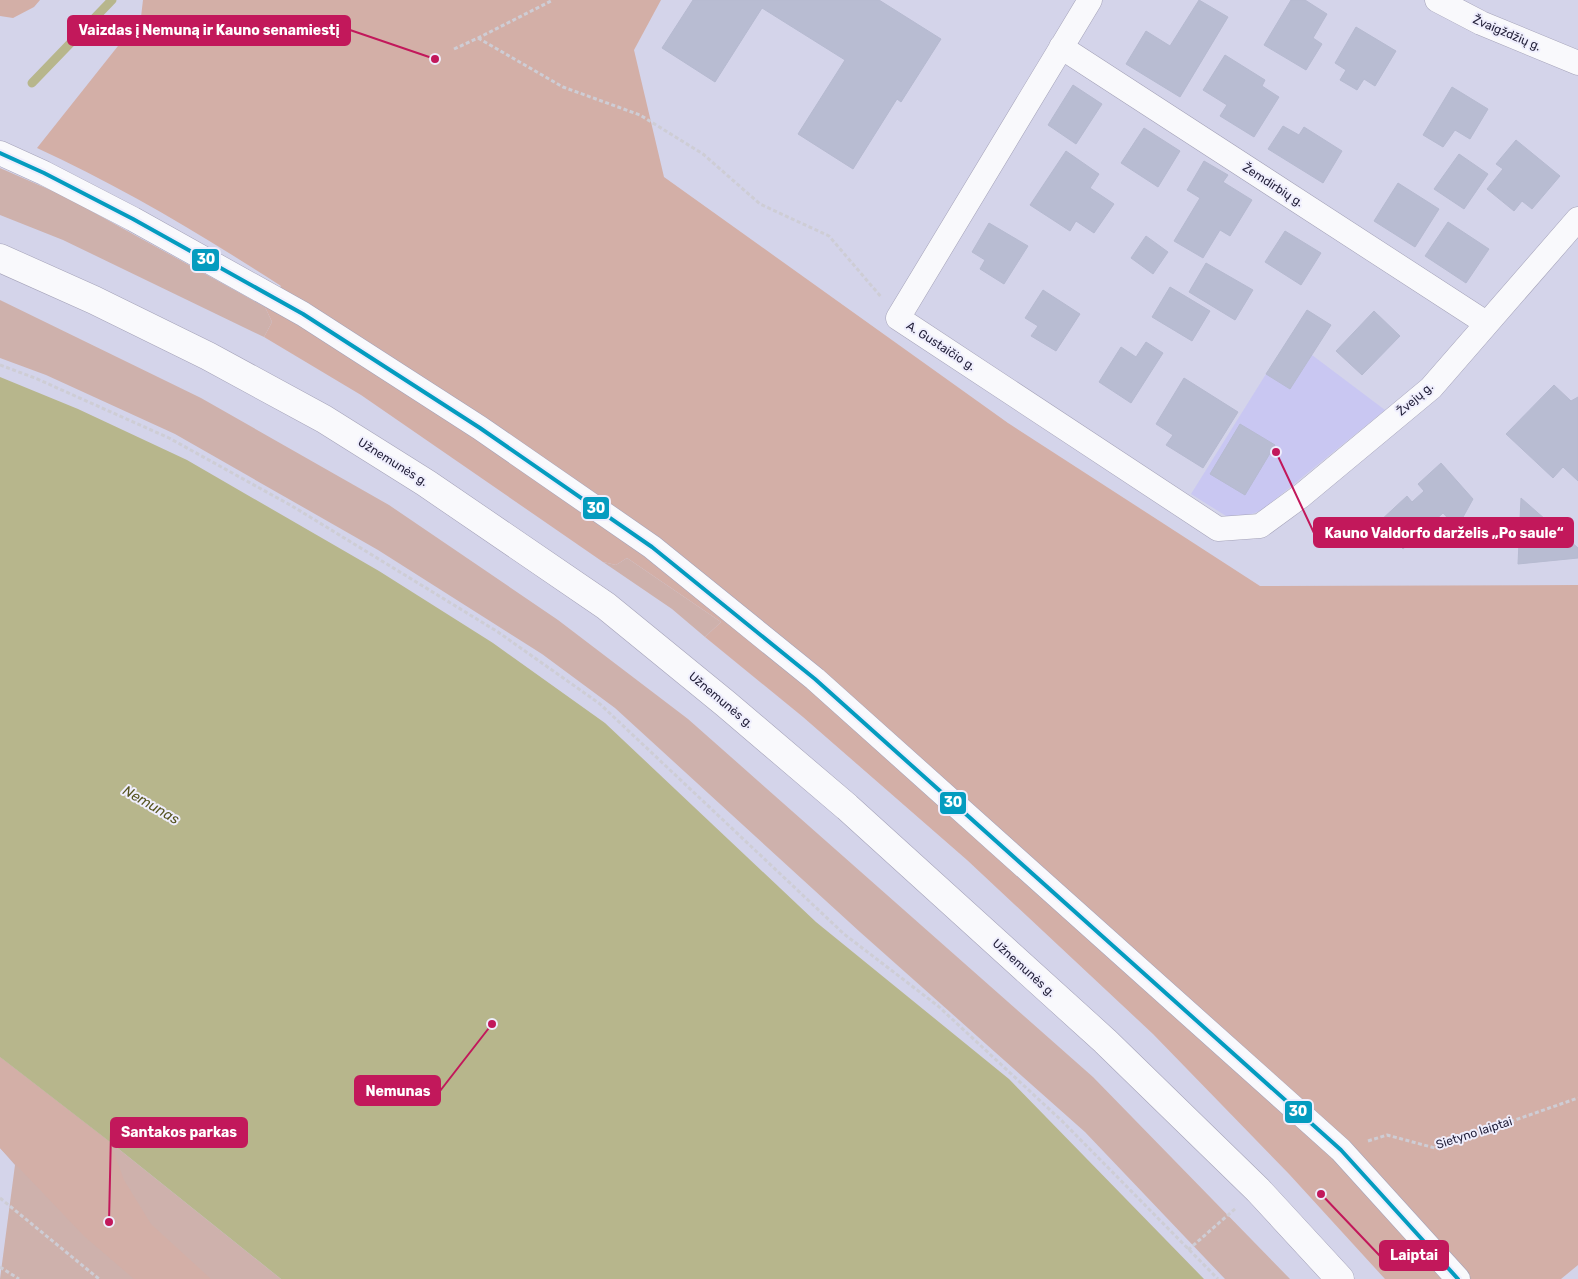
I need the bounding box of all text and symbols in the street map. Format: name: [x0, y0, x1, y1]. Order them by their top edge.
street label: Žvaigždžių g.: [1471, 12, 1543, 54]
callout: Vaizdas į Nemuną ir Kauno senamiestį: [68, 16, 350, 45]
text: Vaizdas į Nemuną ir Kauno senamiestį: [79, 22, 340, 39]
street label: Žemdirbių g.: [1240, 160, 1306, 210]
line badge: 30: [191, 248, 220, 272]
text: 30: [197, 251, 215, 268]
street label: A. Gustaičio g.: [904, 319, 978, 373]
street label: Žvejų g.: [1394, 379, 1436, 419]
street label: Užnemunės g.: [356, 435, 430, 489]
line badge: 30: [582, 496, 610, 520]
text: 30: [587, 500, 605, 517]
callout: Kauno Valdorfo darželis „Po saule“: [1314, 518, 1573, 547]
text: Kauno Valdorfo darželis „Po saule“: [1324, 525, 1564, 542]
street label: Užnemunės g.: [686, 669, 756, 731]
water label: Nemunas: [120, 782, 182, 828]
line badge: 30: [939, 791, 967, 815]
text: 30: [944, 794, 962, 811]
street label: Užnemunės g.: [990, 936, 1058, 1000]
callout: Nemunas: [355, 1076, 440, 1105]
text: Nemunas: [365, 1083, 431, 1100]
line badge: 30: [1284, 1100, 1313, 1124]
text: 30: [1289, 1103, 1307, 1120]
street label: Sietyno laiptai: [1434, 1114, 1514, 1152]
callout: Santakos parkas: [111, 1118, 247, 1147]
text: Santakos parkas: [121, 1124, 237, 1141]
callout: Laiptai: [1380, 1241, 1448, 1270]
text: Laiptai: [1390, 1247, 1438, 1264]

